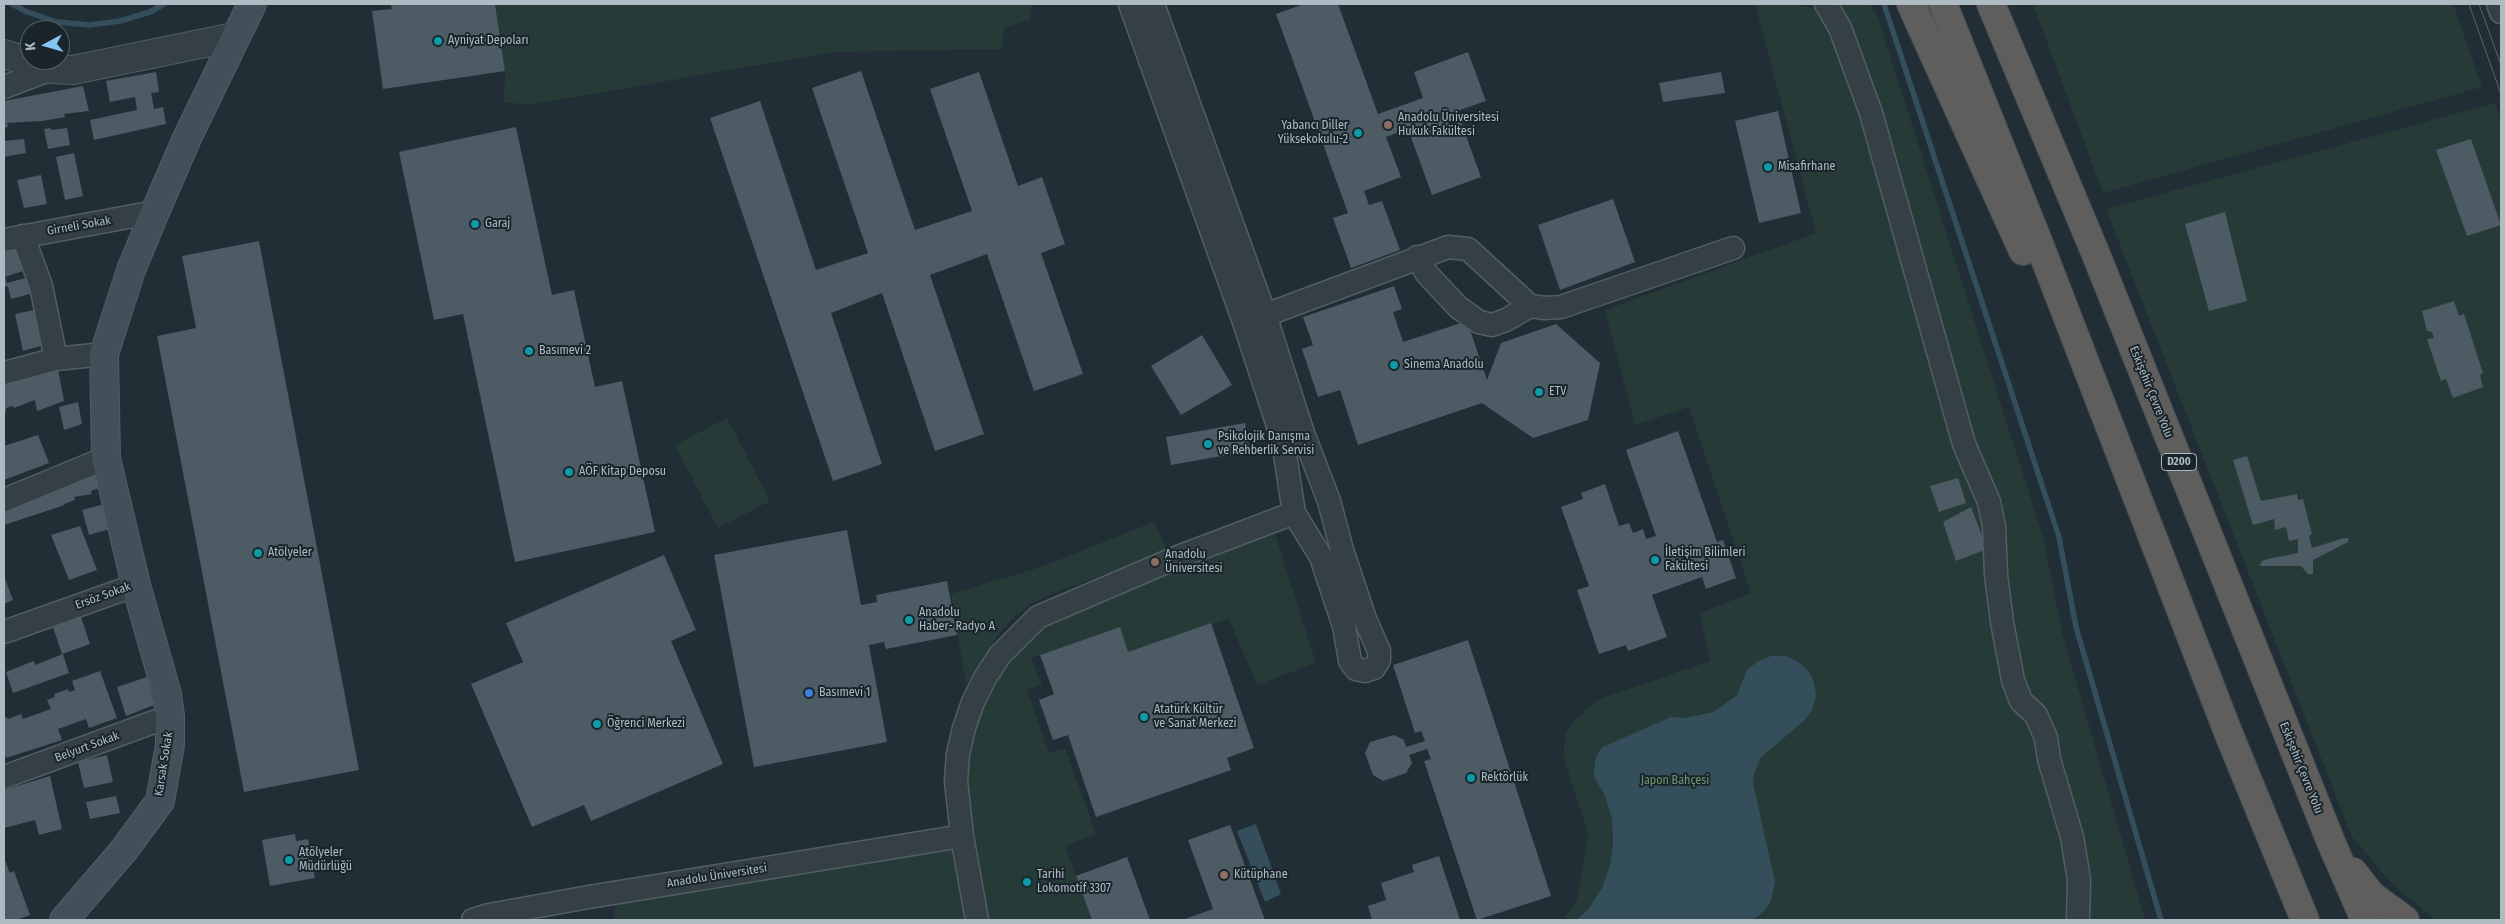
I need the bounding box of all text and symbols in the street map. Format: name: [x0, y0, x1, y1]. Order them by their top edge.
north arrow: [20, 20, 70, 70]
place label: Ayniyat Depoları: [448, 34, 529, 48]
marker: Ayniyat Depoları: [432, 35, 444, 47]
text: K: [22, 42, 39, 51]
place label: Anadolu Üniversitesi Hukuk Fakültesi: [1398, 111, 1499, 139]
place label: Yabancı Diller Yüksekokulu-2: [1278, 119, 1348, 147]
marker: Anadolu Üniversitesi Hukuk Fakültesi: [1382, 119, 1394, 131]
marker: Yabancı Diller Yüksekokulu-2: [1352, 127, 1364, 139]
place label: Misafirhane: [1778, 160, 1835, 174]
marker: Misafirhane: [1762, 161, 1774, 173]
street label: Girneli Sokak: [46, 213, 112, 239]
place label: Garaj: [485, 217, 510, 231]
marker: Garaj: [469, 218, 481, 230]
place label: Basımevi 2: [539, 344, 591, 358]
street label: Eskişehir Çevre Yolu: [2126, 344, 2176, 440]
marker: Basımevi 2: [523, 345, 535, 357]
place label: Sinema Anadolu: [1404, 358, 1484, 372]
marker: Sinema Anadolu: [1388, 359, 1400, 371]
place label: ETV: [1549, 385, 1566, 399]
marker: ETV: [1533, 386, 1545, 398]
place label: Psikolojik Danışma ve Rehberlik Servisi: [1218, 430, 1314, 458]
marker: Psikolojik Danışma ve Rehberlik Servisi: [1202, 438, 1214, 450]
road number: D200: [2162, 454, 2196, 471]
place label: AÖF Kitap Deposu: [579, 465, 666, 479]
marker: AÖF Kitap Deposu: [563, 466, 575, 478]
place label: Atölyeler: [268, 546, 312, 560]
place label: İletişim Bilimleri Fakültesi: [1665, 546, 1746, 574]
marker: Atölyeler: [252, 547, 264, 559]
place label: Anadolu Üniversitesi: [1165, 548, 1223, 576]
marker: İletişim Bilimleri Fakültesi: [1649, 554, 1661, 566]
marker: Anadolu Üniversitesi: [1149, 556, 1161, 568]
street label: Ersöz Sokak: [73, 579, 133, 613]
place label: Anadolu Haber- Radyo A: [919, 606, 995, 634]
marker: Anadolu Haber- Radyo A: [903, 614, 915, 626]
place label: Basımevi 1: [819, 686, 870, 700]
marker: Basımevi 1: [803, 687, 815, 699]
place label: Atatürk Kültür ve Sanat Merkezi: [1154, 703, 1237, 731]
marker: Atatürk Kültür ve Sanat Merkezi: [1138, 711, 1150, 723]
place label: Öğrenci Merkezi: [607, 717, 685, 731]
marker: Öğrenci Merkezi: [591, 718, 603, 730]
street label: Eskişehir Çevre Yolu: [2276, 720, 2326, 816]
street label: Belyurt Sokak: [53, 729, 121, 765]
street label: Karsak Sokak: [152, 731, 176, 797]
place label: Rektörlük: [1481, 771, 1528, 785]
marker: Rektörlük: [1465, 772, 1477, 784]
park label: Japon Bahçesi: [1641, 774, 1709, 788]
place label: Atölyeler Müdürlüğü: [299, 846, 352, 874]
marker: Atölyeler Müdürlüğü: [283, 854, 295, 866]
street label: Anadolu Üniversitesi: [666, 861, 768, 891]
place label: Tarihi Lokomotif 3307: [1037, 868, 1111, 896]
place label: Kütüphane: [1234, 868, 1288, 882]
marker: Kütüphane: [1218, 869, 1230, 881]
marker: Tarihi Lokomotif 3307: [1021, 876, 1033, 888]

